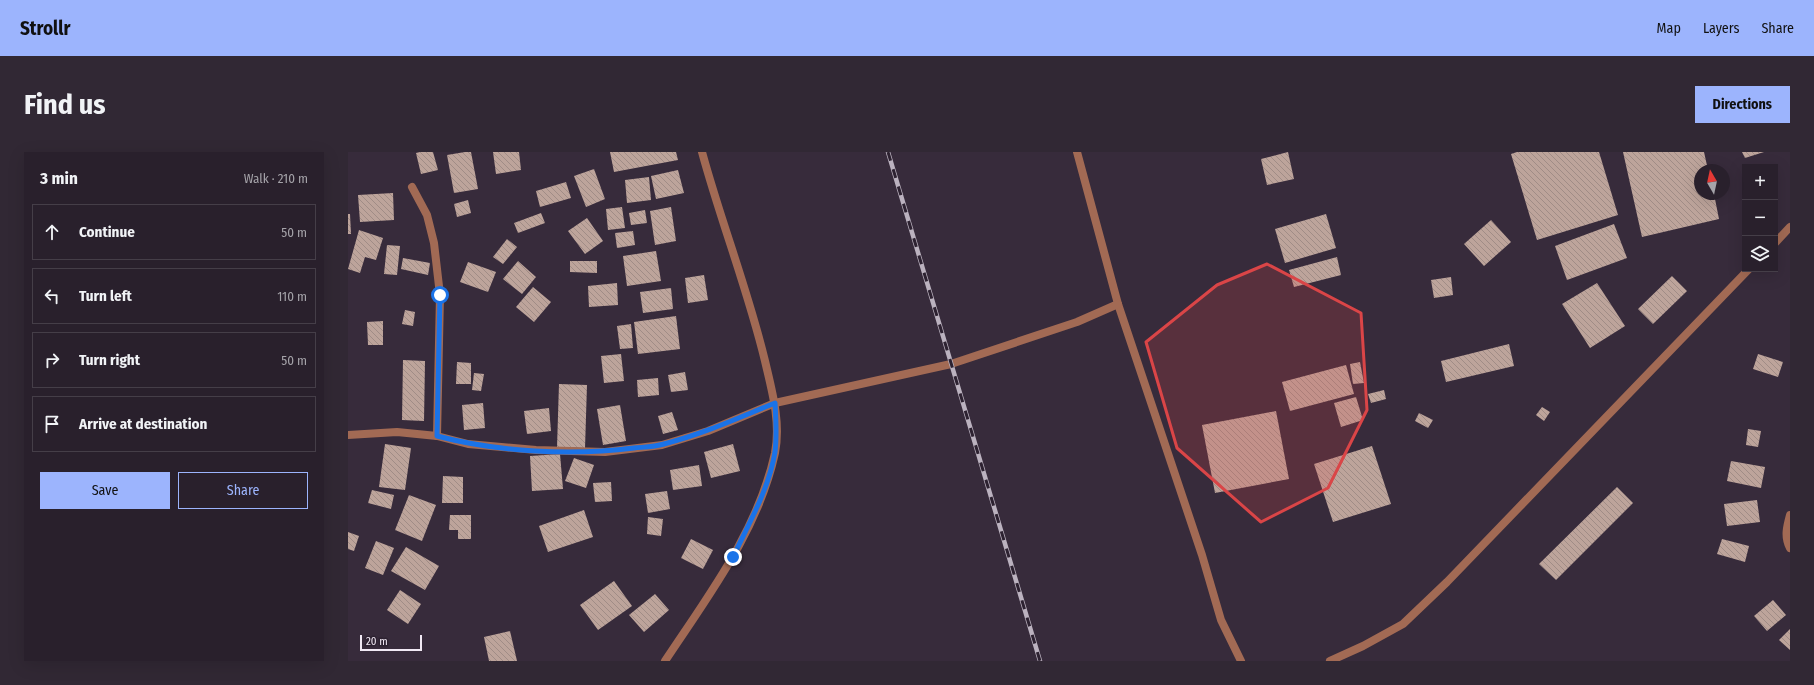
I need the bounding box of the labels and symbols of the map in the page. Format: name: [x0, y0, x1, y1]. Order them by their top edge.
north arrow: [1694, 164, 1730, 200]
route start: [431, 286, 449, 304]
route end: [724, 548, 742, 566]
scale bar: [360, 633, 422, 652]

